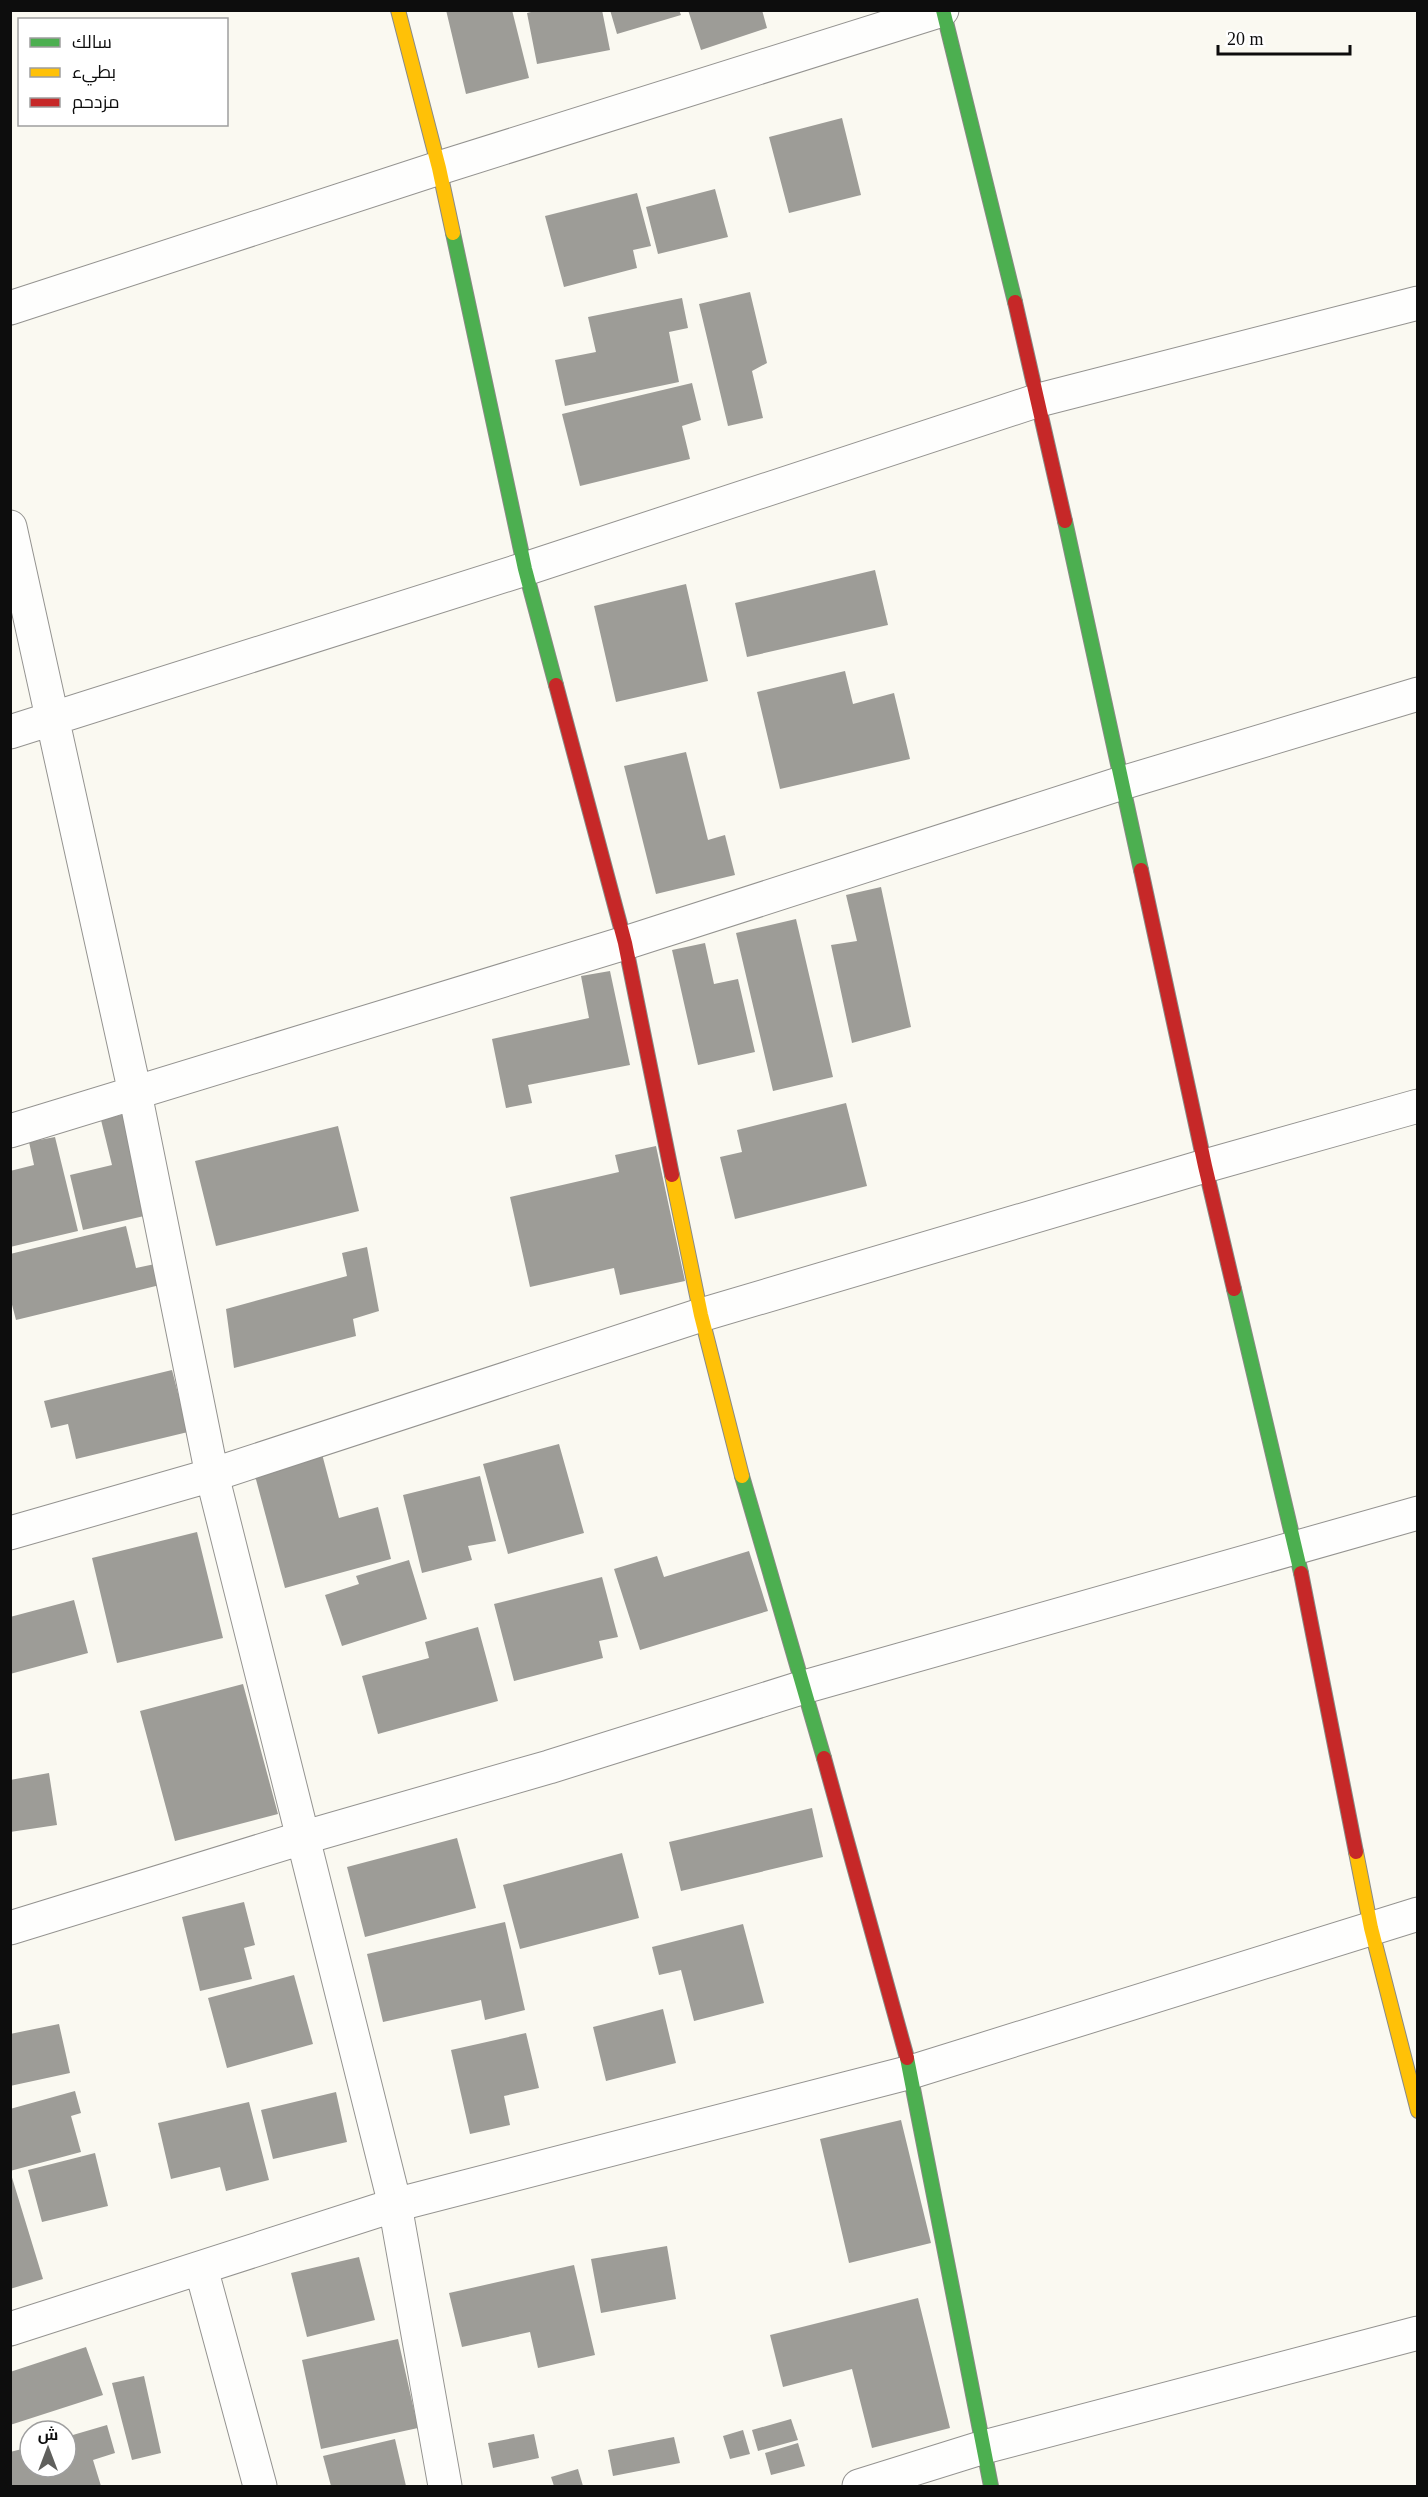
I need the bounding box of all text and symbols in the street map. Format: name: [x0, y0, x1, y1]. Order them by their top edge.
legend: [18, 18, 228, 126]
scale bar: [1218, 18, 1350, 56]
text: 20 m: [1227, 29, 1264, 49]
text: سالك: [72, 32, 112, 52]
text: بطيء: [72, 62, 116, 86]
text: مزدحم: [72, 92, 120, 114]
north arrow: [18, 2419, 78, 2479]
text: ش: [38, 2426, 58, 2444]

